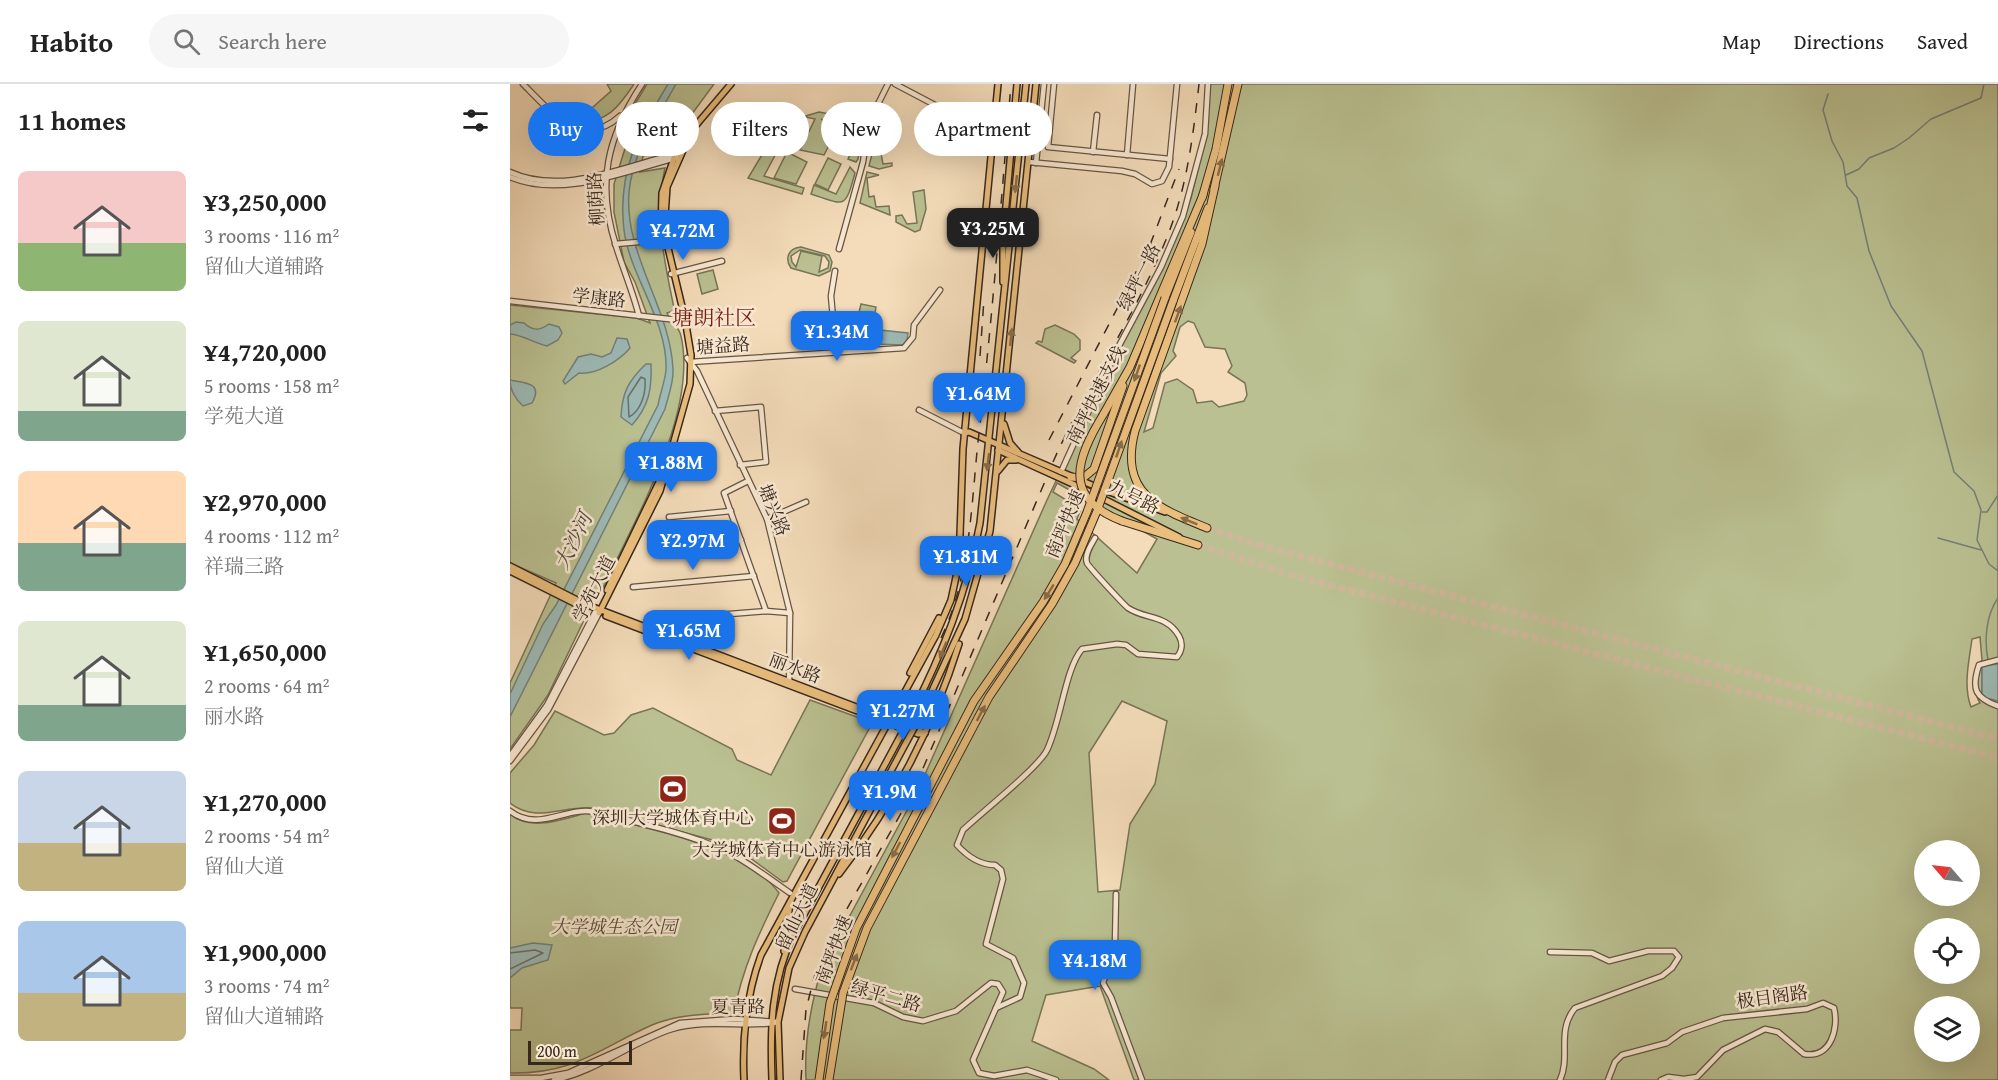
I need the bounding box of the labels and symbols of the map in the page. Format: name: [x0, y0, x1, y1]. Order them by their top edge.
one-way arrow: [1216, 158, 1225, 176]
street label: 柳荫路: [580, 171, 611, 227]
one-way arrow: [1011, 175, 1021, 194]
pin: ¥3.25M: [944, 208, 1042, 259]
pin: ¥4.72M: [634, 210, 732, 261]
street label: 绿坪一路: [1110, 239, 1167, 315]
street label: 学康路: [571, 281, 627, 314]
district label: 塘朗社区: [672, 302, 756, 333]
one-way arrow: [1173, 305, 1183, 323]
pin: ¥1.34M: [788, 311, 886, 362]
one-way arrow: [1006, 327, 1016, 346]
street label: 塘益路: [695, 330, 751, 361]
street label: 南坪快速支线: [1059, 341, 1132, 449]
one-way arrow: [1131, 364, 1141, 382]
pin: ¥1.64M: [930, 373, 1028, 424]
one-way arrow: [1115, 440, 1125, 458]
pin: ¥1.88M: [622, 442, 720, 493]
one-way arrow: [983, 452, 993, 471]
street label: 九号路: [1104, 473, 1164, 521]
street label: 塘兴路: [752, 480, 797, 540]
street label: 南坪快速: [1038, 485, 1091, 562]
water label: 大沙河: [546, 505, 600, 574]
one-way arrow: [1180, 516, 1198, 526]
pin: ¥2.97M: [644, 520, 742, 571]
pin: ¥1.81M: [917, 536, 1015, 587]
street label: 学苑大道: [565, 551, 622, 627]
one-way arrow: [1043, 584, 1054, 600]
pin: ¥1.65M: [640, 610, 738, 661]
one-way arrow: [938, 642, 948, 660]
street label: 丽水路: [765, 645, 825, 690]
pin: ¥1.27M: [854, 690, 952, 741]
one-way arrow: [975, 704, 985, 722]
pin: ¥1.9M: [848, 771, 932, 822]
sports icon: 深圳大学城体育中心: [657, 773, 689, 805]
place label: 深圳大学城体育中心: [592, 804, 754, 831]
sports icon: 大学城体育中心游泳馆: [766, 805, 798, 837]
place label: 大学城体育中心游泳馆: [692, 836, 872, 863]
north arrow: [1914, 840, 1980, 906]
one-way arrow: [891, 842, 901, 859]
street label: 留仙大道: [769, 879, 824, 955]
street label: 南坪快速: [808, 911, 859, 988]
park label: 大学城生态公园: [551, 913, 680, 940]
pin: ¥4.18M: [1046, 940, 1144, 991]
one-way arrow: [849, 952, 859, 970]
street label: 绿平二路: [848, 973, 924, 1018]
street label: 极目阁路: [1734, 978, 1809, 1015]
street label: 夏青路: [711, 993, 765, 1020]
one-way arrow: [820, 1021, 829, 1040]
scale bar: [528, 1038, 632, 1066]

